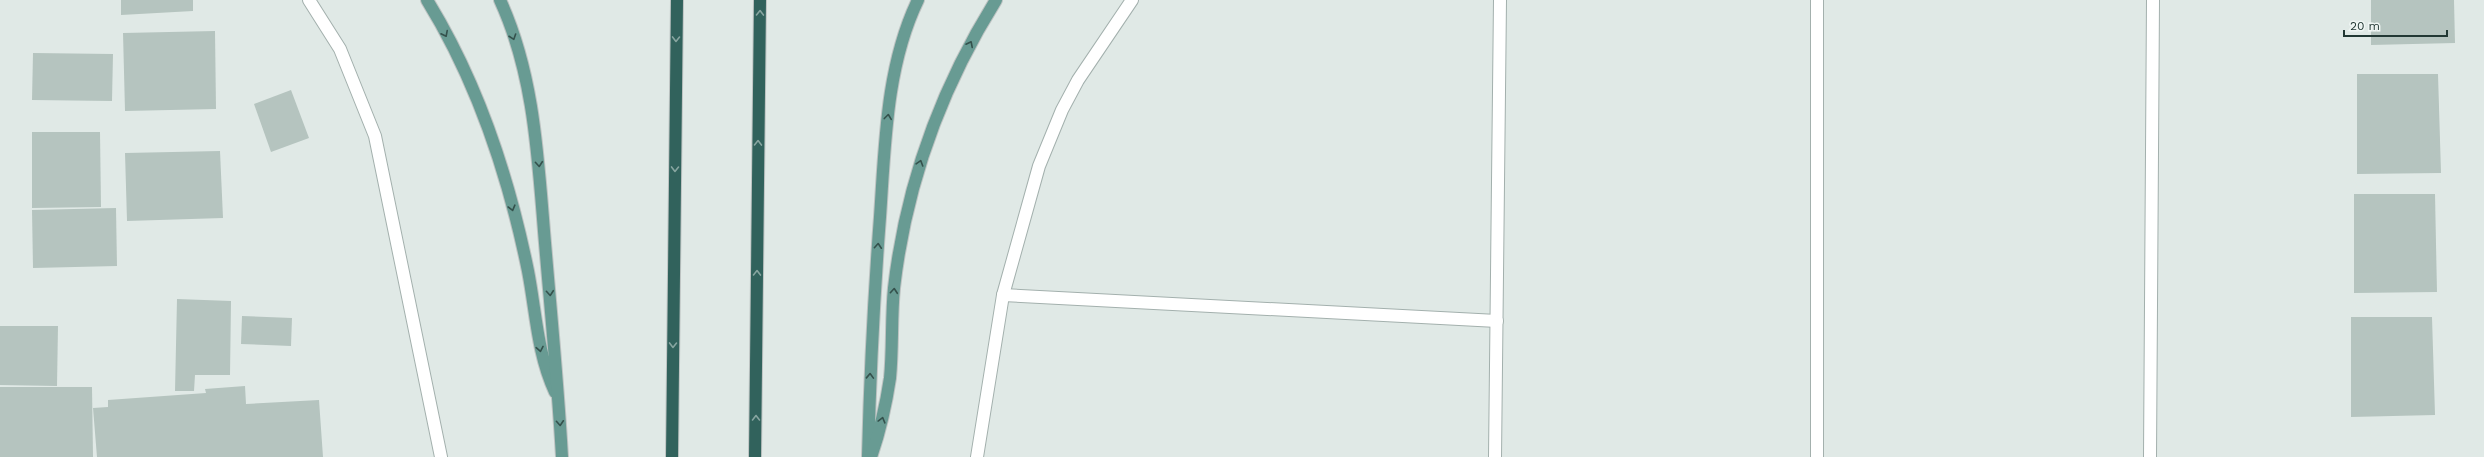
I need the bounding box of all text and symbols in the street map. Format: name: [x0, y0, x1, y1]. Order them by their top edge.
one-way arrow: [756, 10, 764, 16]
scale bar: [2344, 12, 2447, 38]
text: 20 m: [2350, 19, 2380, 33]
one-way arrow: [441, 30, 448, 37]
one-way arrow: [508, 33, 517, 40]
one-way arrow: [672, 36, 680, 42]
one-way arrow: [965, 40, 973, 48]
one-way arrow: [883, 114, 892, 120]
one-way arrow: [754, 140, 762, 146]
one-way arrow: [915, 160, 924, 167]
one-way arrow: [534, 161, 543, 167]
one-way arrow: [671, 166, 679, 172]
one-way arrow: [507, 204, 516, 211]
one-way arrow: [873, 243, 882, 249]
one-way arrow: [753, 270, 761, 276]
one-way arrow: [890, 288, 899, 294]
one-way arrow: [545, 290, 554, 296]
one-way arrow: [669, 342, 677, 348]
one-way arrow: [535, 345, 544, 352]
one-way arrow: [865, 373, 874, 379]
one-way arrow: [752, 415, 760, 421]
one-way arrow: [878, 417, 886, 423]
one-way arrow: [556, 420, 565, 426]

